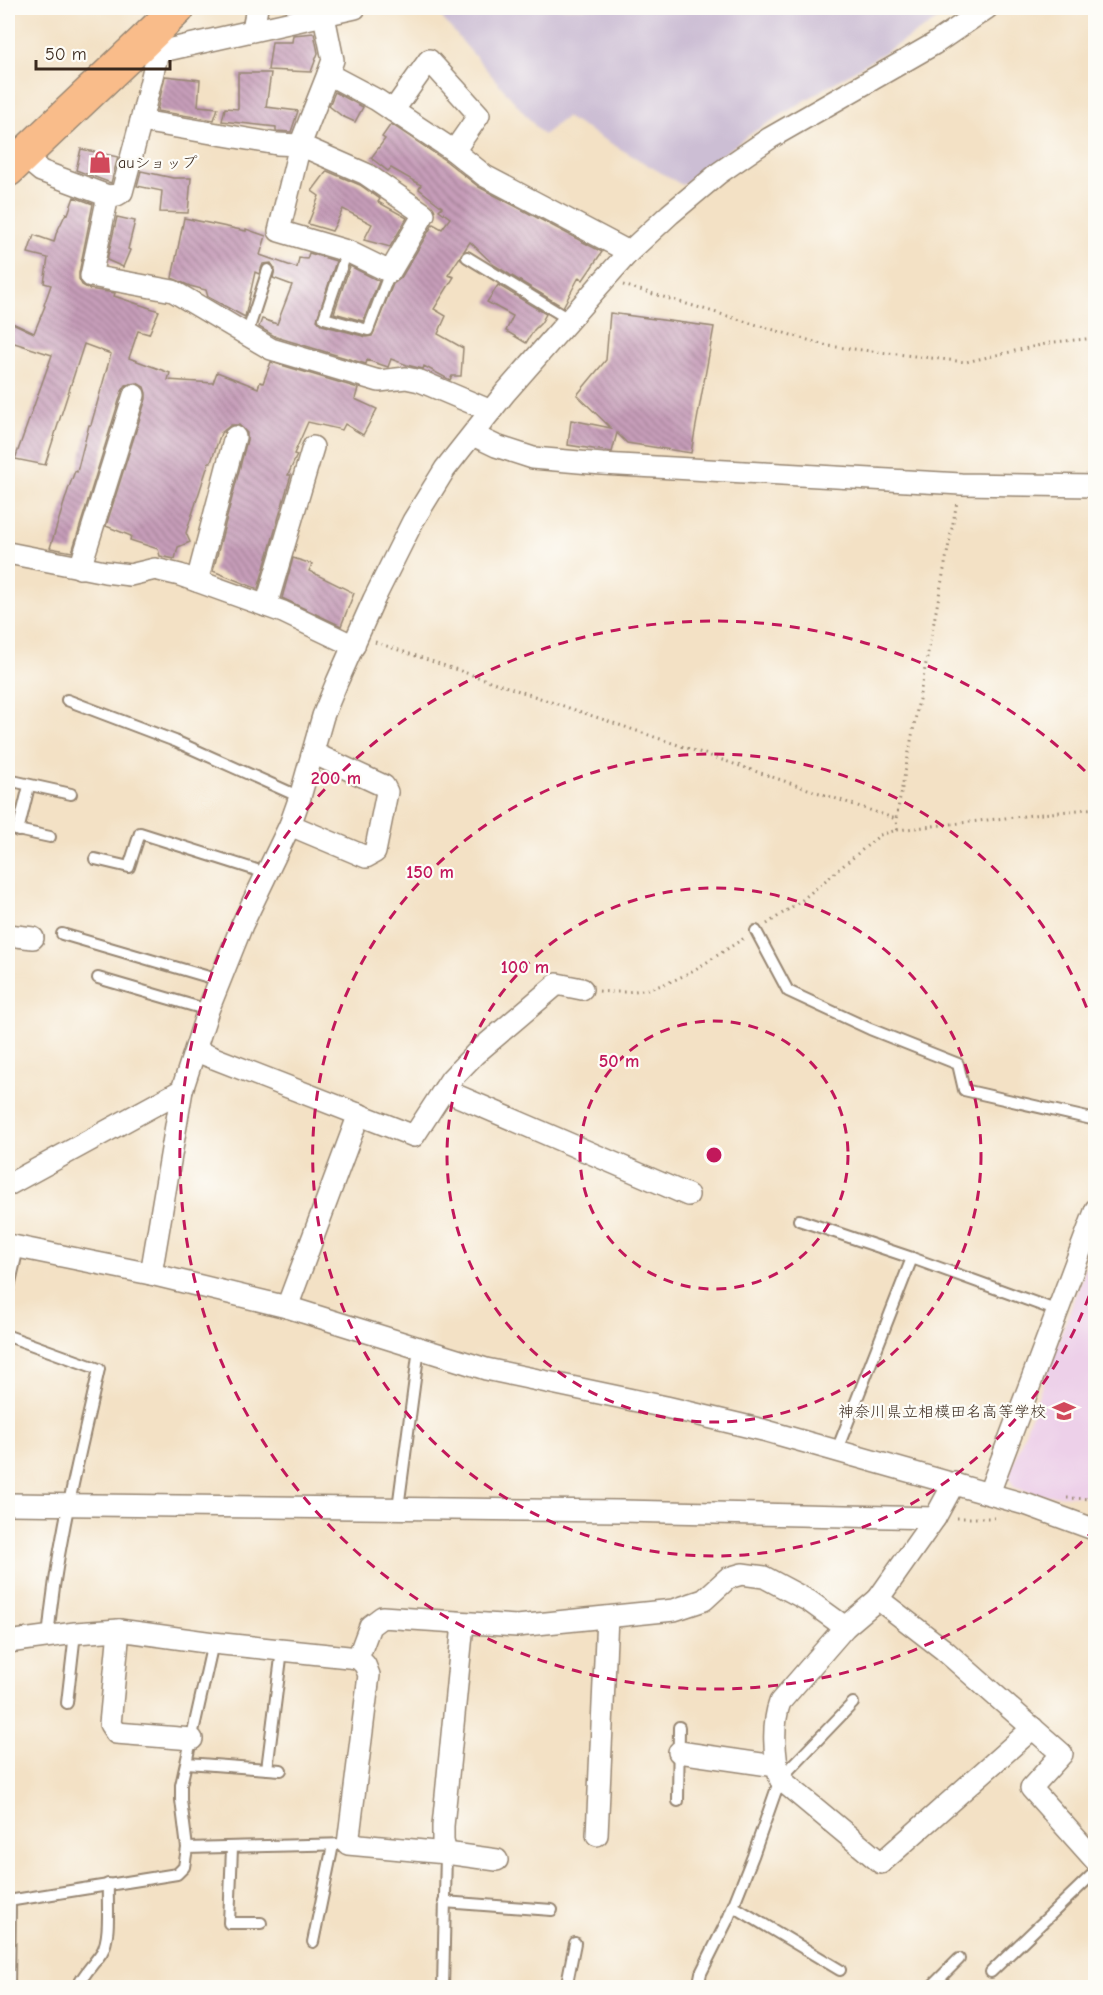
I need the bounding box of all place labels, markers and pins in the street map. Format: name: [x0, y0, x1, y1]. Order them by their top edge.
shop icon: auショップ: [87, 149, 113, 175]
place label: auショップ: [118, 154, 198, 172]
centre of rings: [704, 1145, 724, 1165]
school or university icon: 神奈川県立相模田名高等学校: [1051, 1398, 1077, 1424]
place label: 神奈川県立相模田名高等学校: [838, 1403, 1046, 1421]

